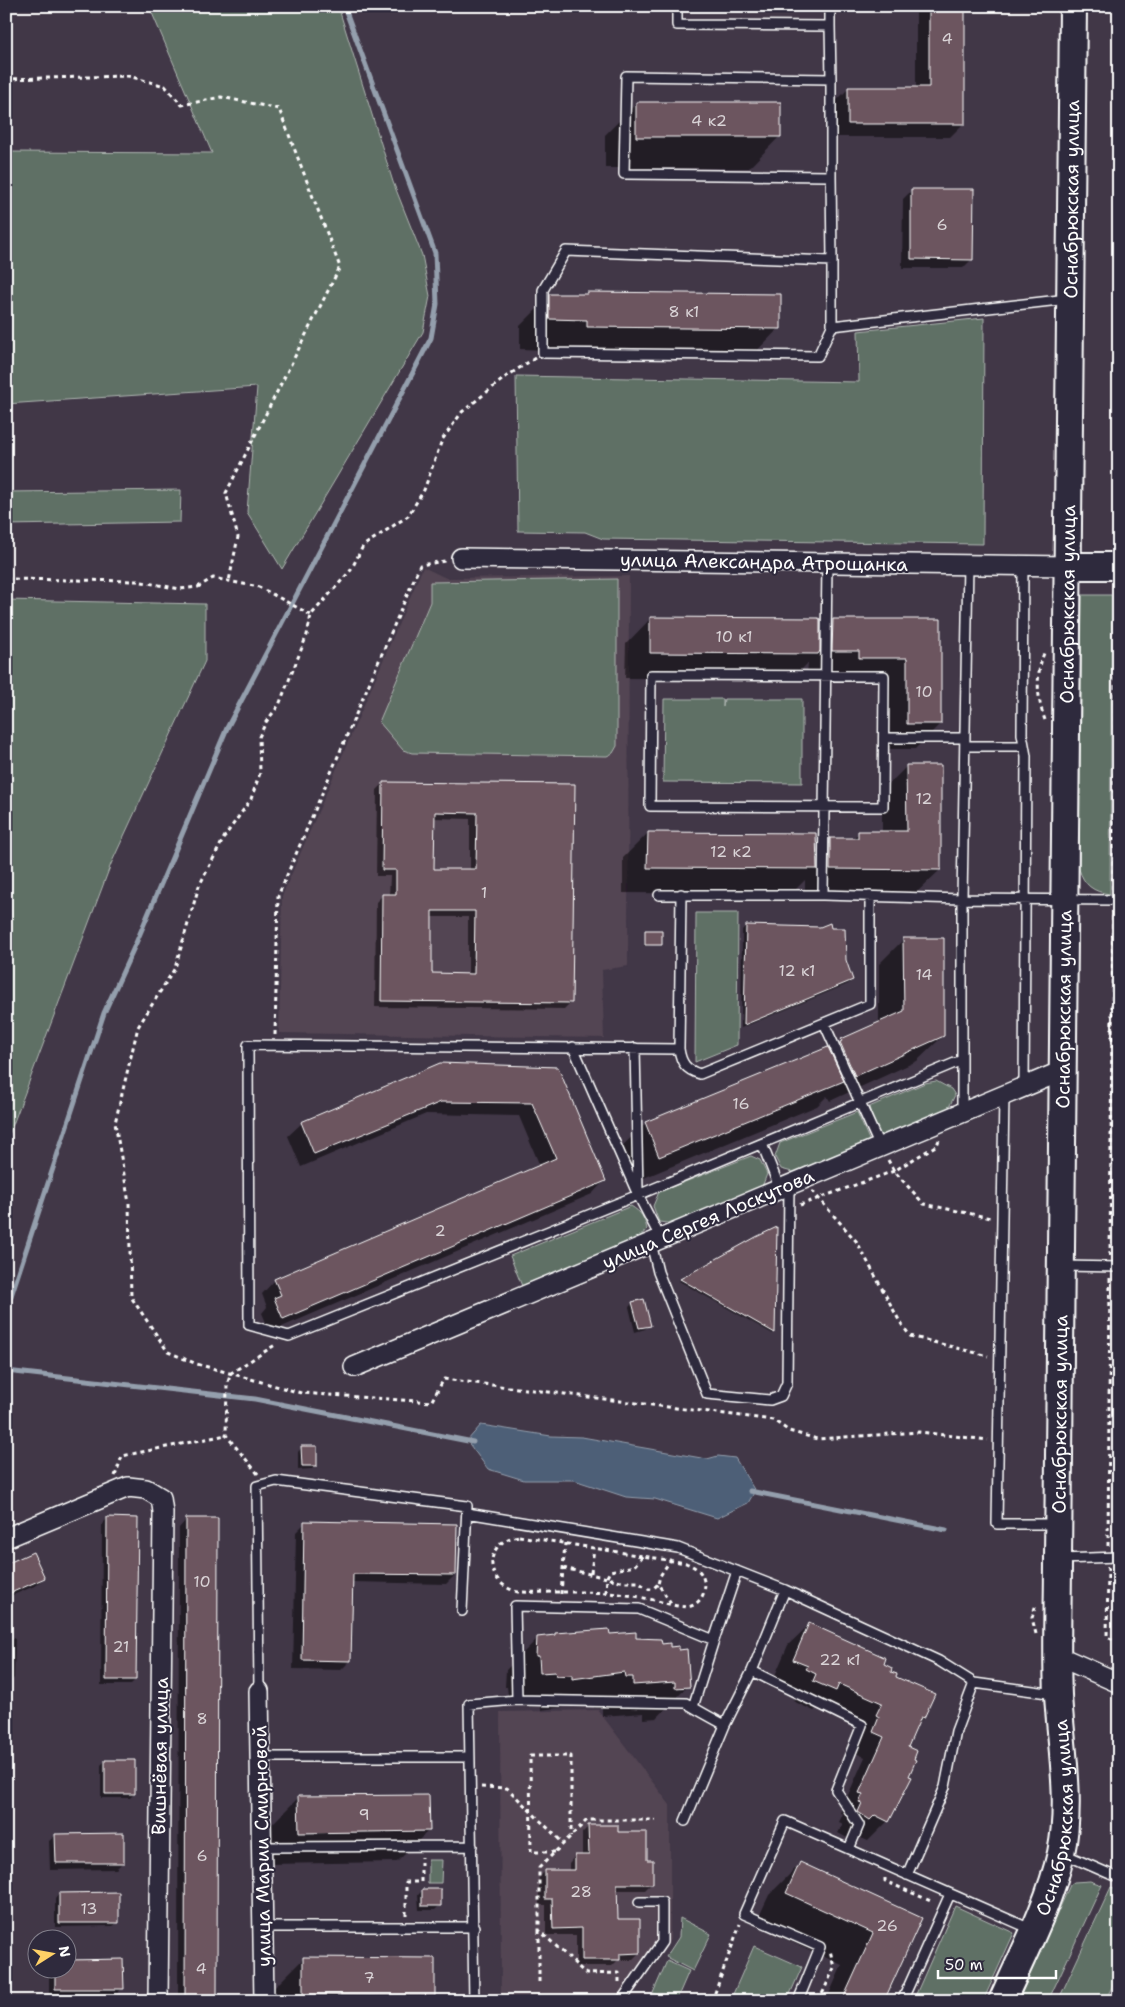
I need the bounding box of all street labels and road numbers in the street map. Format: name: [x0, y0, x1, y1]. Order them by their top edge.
street label: Оснабрюкская улица: [1058, 100, 1085, 299]
street label: Оснабрюкская улица: [1054, 505, 1081, 704]
street label: улица Александра Атрощанка: [620, 547, 908, 577]
street label: Оснабрюкская улица: [1050, 910, 1077, 1109]
street label: улица Сергея Лоскутова: [598, 1163, 818, 1275]
street label: Оснабрюкская улица: [1046, 1315, 1073, 1514]
street label: Вишнёвая улица: [146, 1677, 174, 1835]
street label: Оснабрюкская улица: [1029, 1718, 1078, 1919]
street label: улица Марии Смирновой: [247, 1725, 277, 1967]

